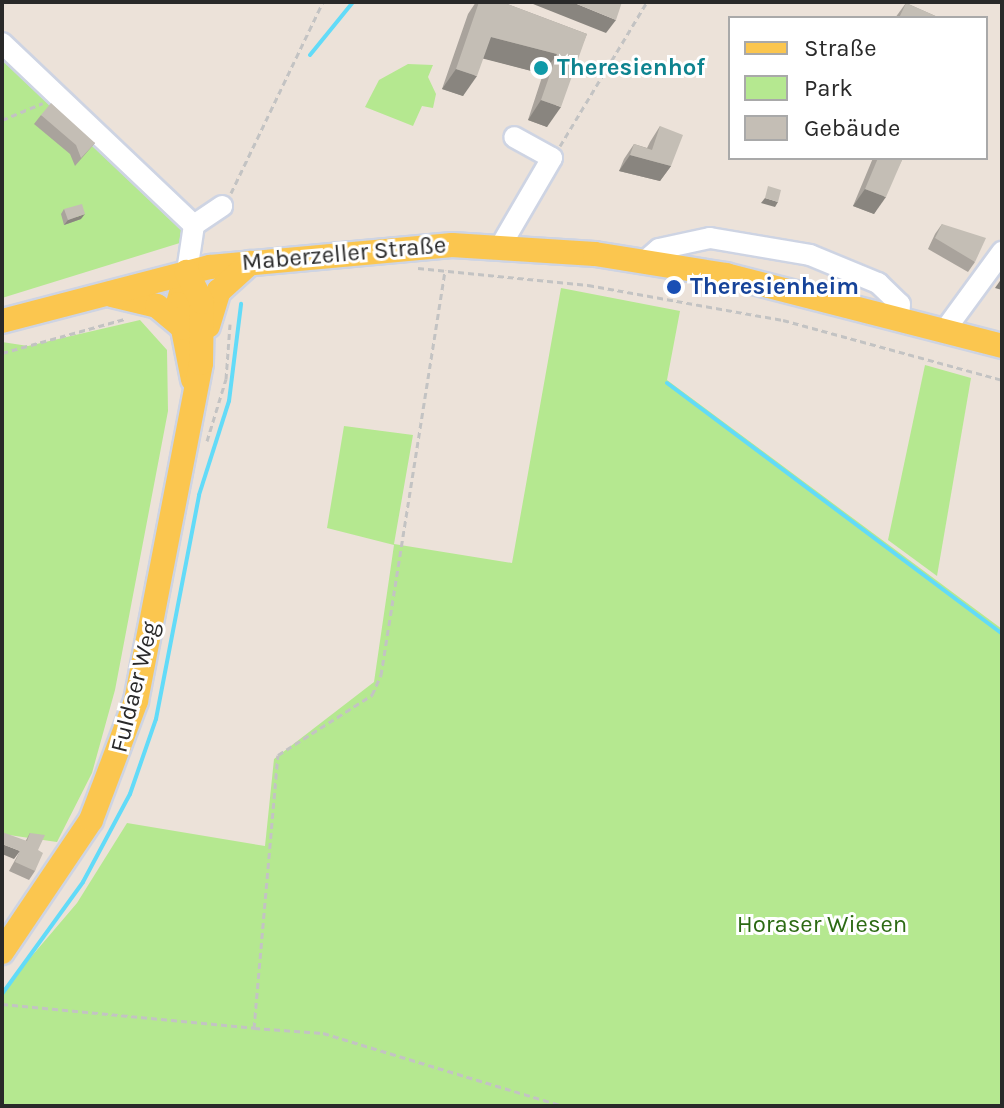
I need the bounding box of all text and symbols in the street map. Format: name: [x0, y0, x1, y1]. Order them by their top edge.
legend: [728, 16, 988, 160]
text: Straße: [804, 34, 876, 62]
place label: Theresienhof: [557, 54, 705, 82]
marker: Theresienhof: [532, 59, 550, 77]
text: Park: [804, 74, 853, 102]
text: Gebäude: [804, 114, 900, 142]
street label: Maberzeller Straße: [241, 231, 447, 277]
place label: Theresienheim: [690, 273, 859, 301]
marker: Theresienheim: [665, 278, 683, 296]
street label: Fuldaer Weg: [105, 619, 165, 755]
park label: Horaser Wiesen: [737, 911, 907, 939]

